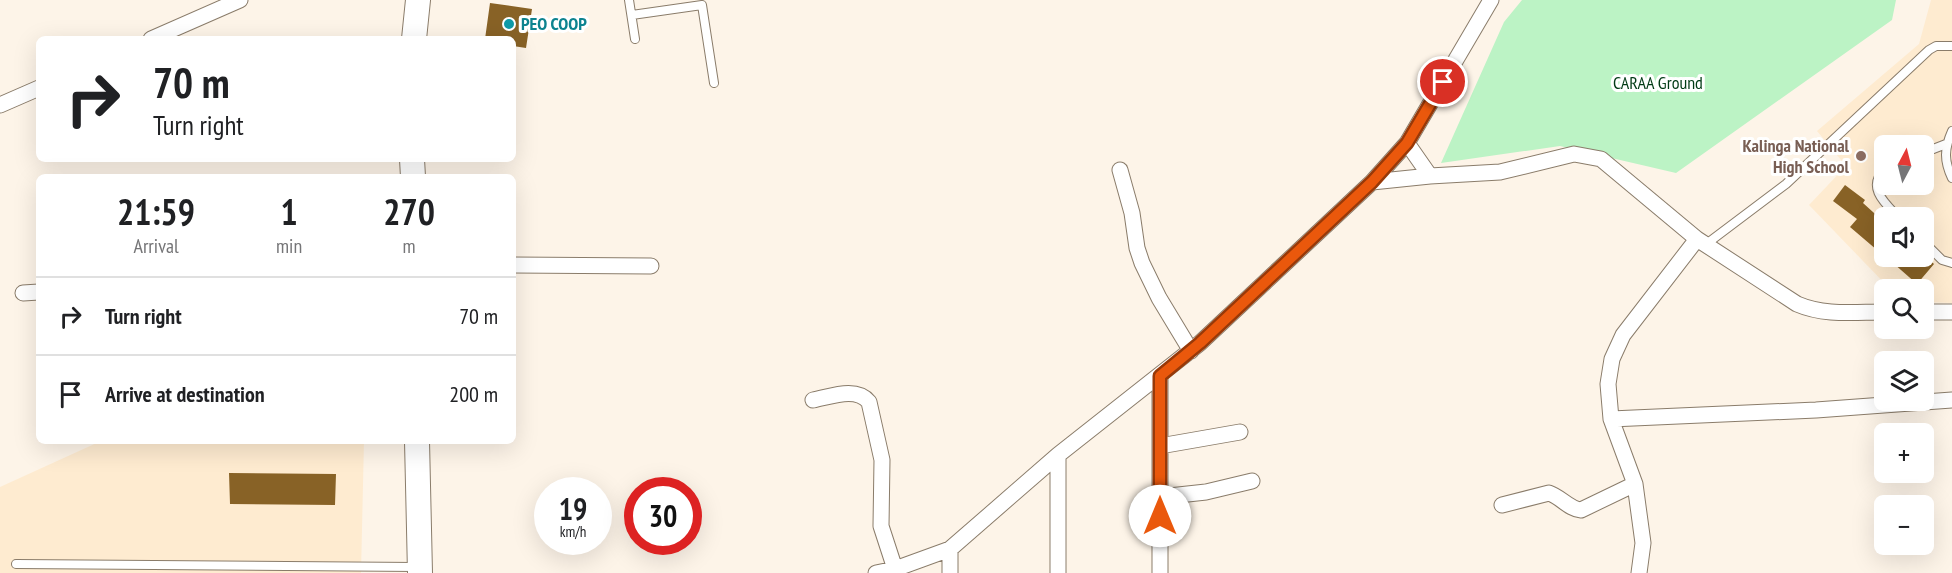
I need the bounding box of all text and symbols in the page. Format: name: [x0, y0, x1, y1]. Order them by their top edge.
place label: PEO COOP: [521, 12, 587, 35]
marker: PEO COOP: [502, 17, 516, 31]
text: 70 m: [153, 55, 230, 110]
pin: [1417, 56, 1468, 107]
icon: right: [54, 60, 132, 138]
icon: arrive: [1426, 65, 1459, 98]
park label: CARAA Ground: [1613, 71, 1703, 94]
text: Turn right: [153, 108, 244, 142]
place label: Kalinga National High School: [1743, 134, 1850, 178]
north arrow: [1874, 135, 1934, 195]
map controls: [1874, 135, 1934, 555]
marker: Kalinga National High School: [1854, 149, 1868, 163]
text: 21:59: [117, 188, 195, 235]
text: 1: [280, 188, 298, 235]
text: 270: [383, 188, 435, 235]
button: sound: [1874, 207, 1934, 267]
text: Arrival: [133, 233, 179, 259]
text: min: [276, 233, 302, 259]
text: m: [403, 233, 416, 259]
button: search: [1874, 279, 1934, 339]
icon: right: [54, 300, 87, 333]
text: Turn right: [105, 302, 182, 330]
text: 70 m: [459, 302, 498, 330]
button: layers: [1874, 351, 1934, 411]
icon: arrive: [54, 378, 87, 411]
text: Arrive at destination: [105, 380, 265, 408]
text: 200 m: [449, 380, 498, 408]
button: +: [1874, 423, 1934, 483]
speed limit sign: 30: [624, 477, 702, 555]
position arrow: [1128, 484, 1192, 548]
text: 19: [559, 489, 587, 528]
button: −: [1874, 495, 1934, 555]
text: km/h: [560, 522, 586, 541]

